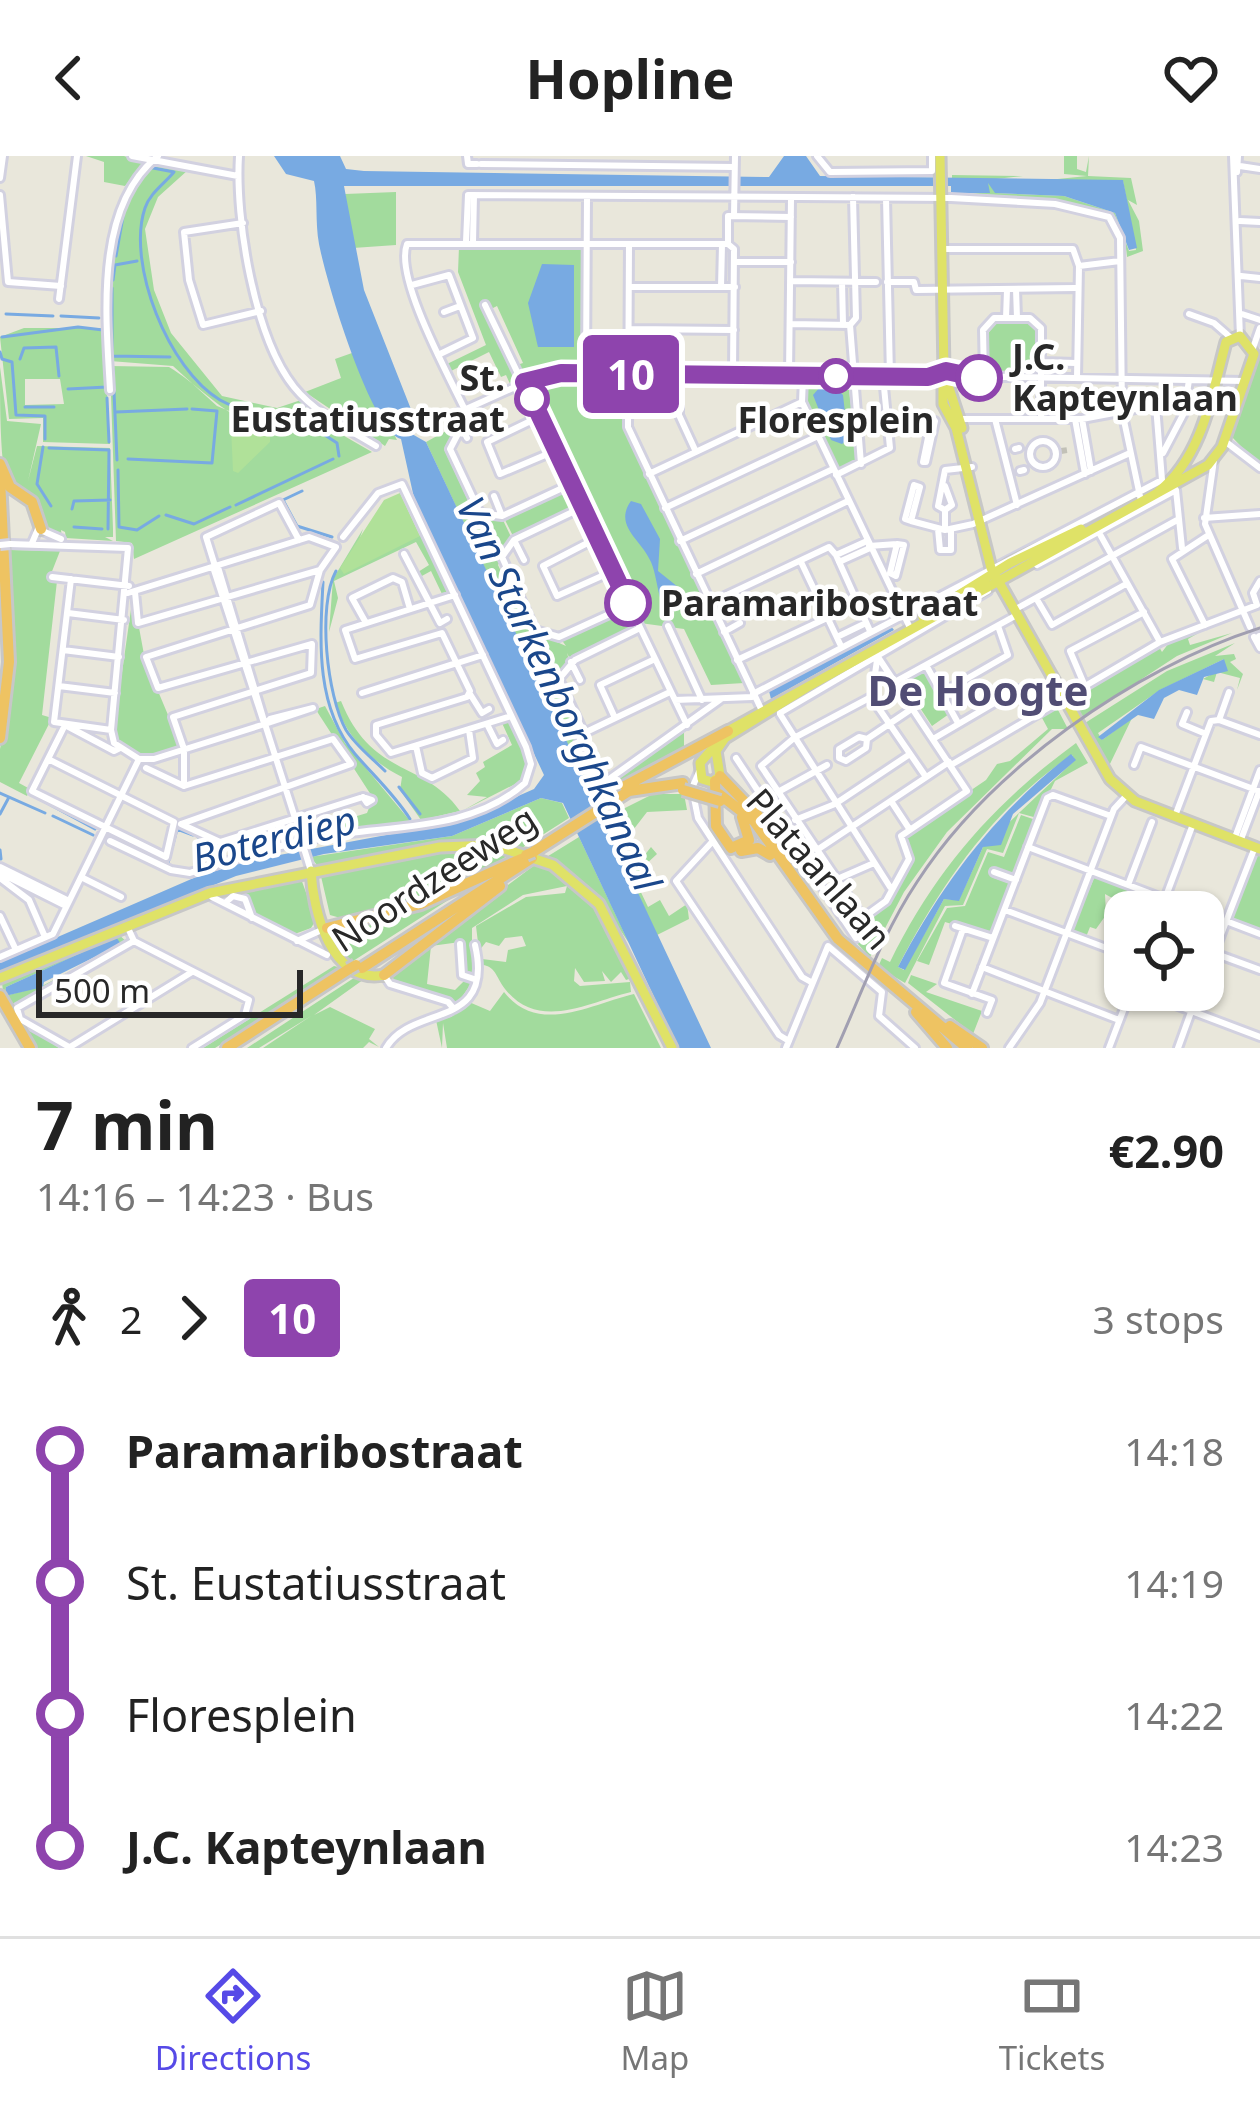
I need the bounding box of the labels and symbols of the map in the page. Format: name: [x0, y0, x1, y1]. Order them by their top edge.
place label: J.C. Kapteynlaan: [1009, 332, 1238, 422]
line badge: 10: [577, 335, 685, 413]
place label: St. Eustatiusstraat: [230, 353, 505, 443]
marker: J.C. Kapteynlaan: [957, 356, 1001, 400]
marker: Floresplein: [820, 360, 852, 392]
marker: St. Eustatiusstraat: [516, 383, 548, 415]
place label: Floresplein: [737, 395, 935, 444]
water label: Van Starkenborghkanaal: [446, 487, 676, 900]
place label: Paramaribostraat: [661, 578, 978, 627]
marker: Paramaribostraat: [606, 581, 650, 625]
district label: De Hoogte: [867, 661, 1089, 718]
street label: Plataanlaan: [736, 778, 903, 960]
water label: Boterdiep: [186, 792, 361, 883]
street label: Noordzeeweg: [322, 794, 546, 963]
scale bar: [36, 964, 303, 1017]

